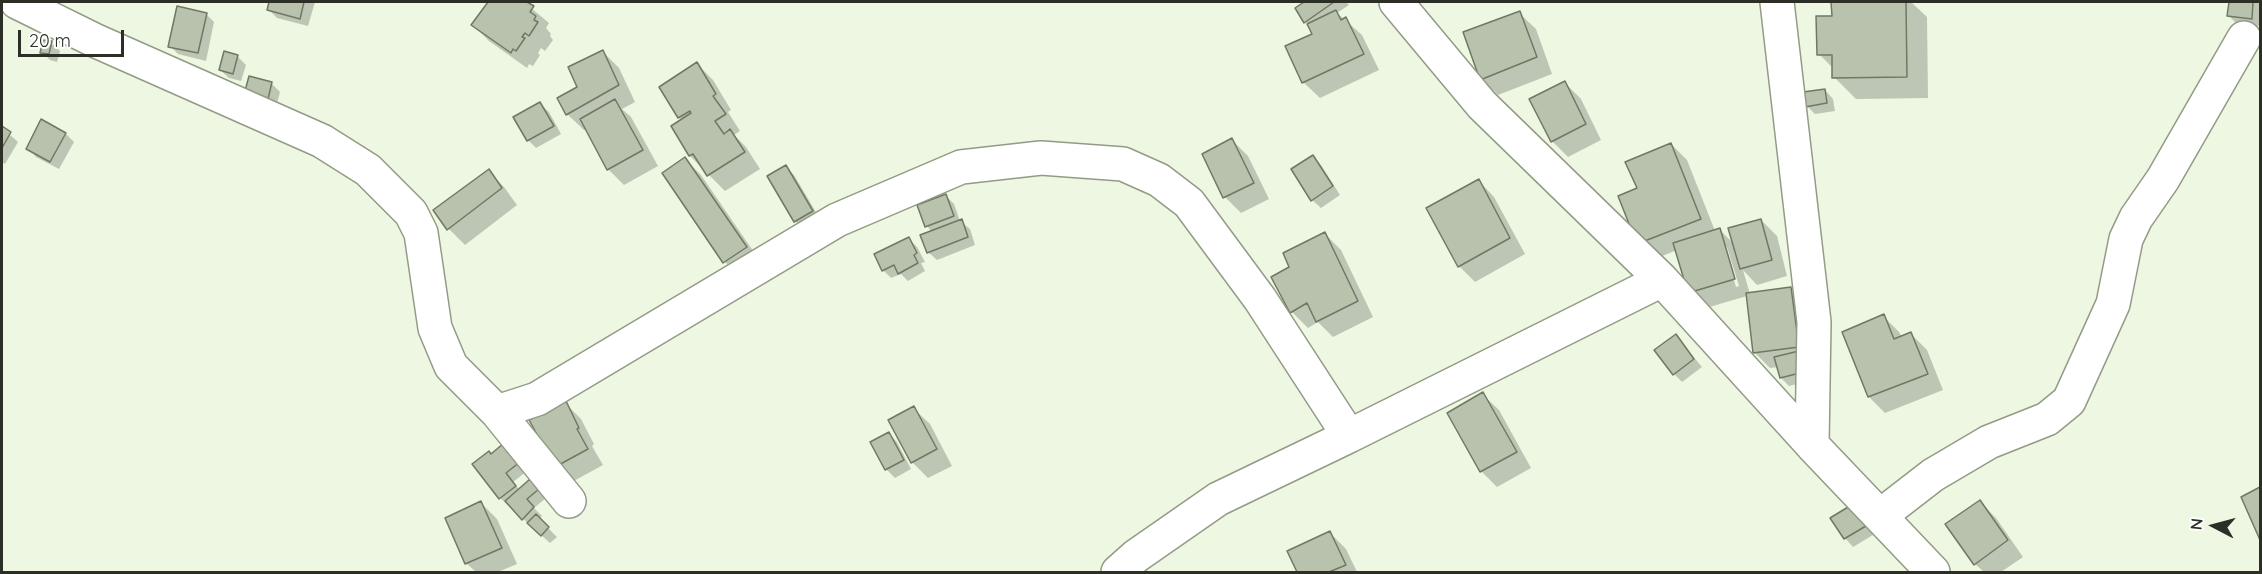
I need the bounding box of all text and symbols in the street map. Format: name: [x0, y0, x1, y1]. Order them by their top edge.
scale bar: [21, 18, 128, 56]
text: 20 m: [29, 29, 71, 52]
north arrow: [2184, 496, 2244, 556]
text: N: [2186, 517, 2207, 531]

